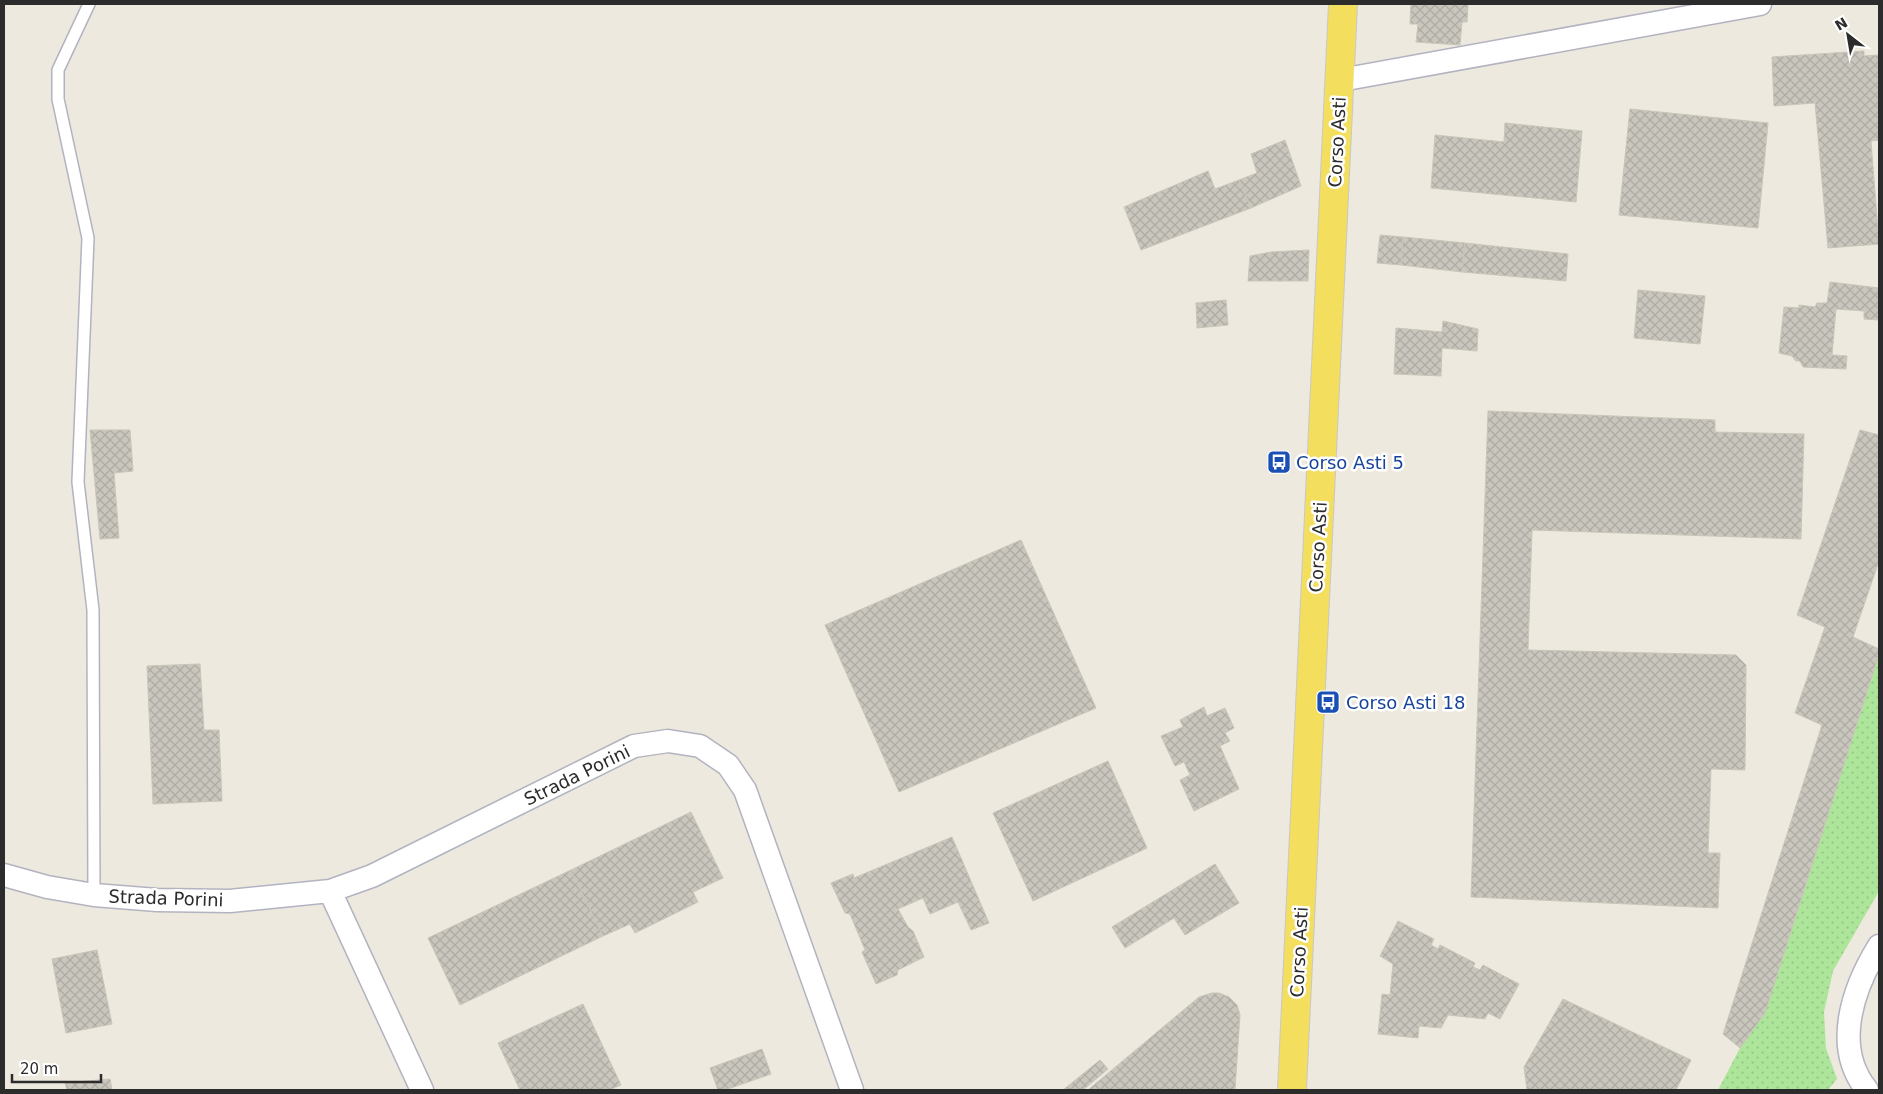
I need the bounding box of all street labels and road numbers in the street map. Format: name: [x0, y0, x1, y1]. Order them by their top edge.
street label: Corso Asti: [1324, 96, 1350, 188]
street label: Corso Asti: [1305, 501, 1331, 593]
street label: Strada Porini: [521, 740, 633, 810]
street label: Strada Porini: [108, 885, 224, 911]
street label: Corso Asti: [1286, 906, 1312, 998]

